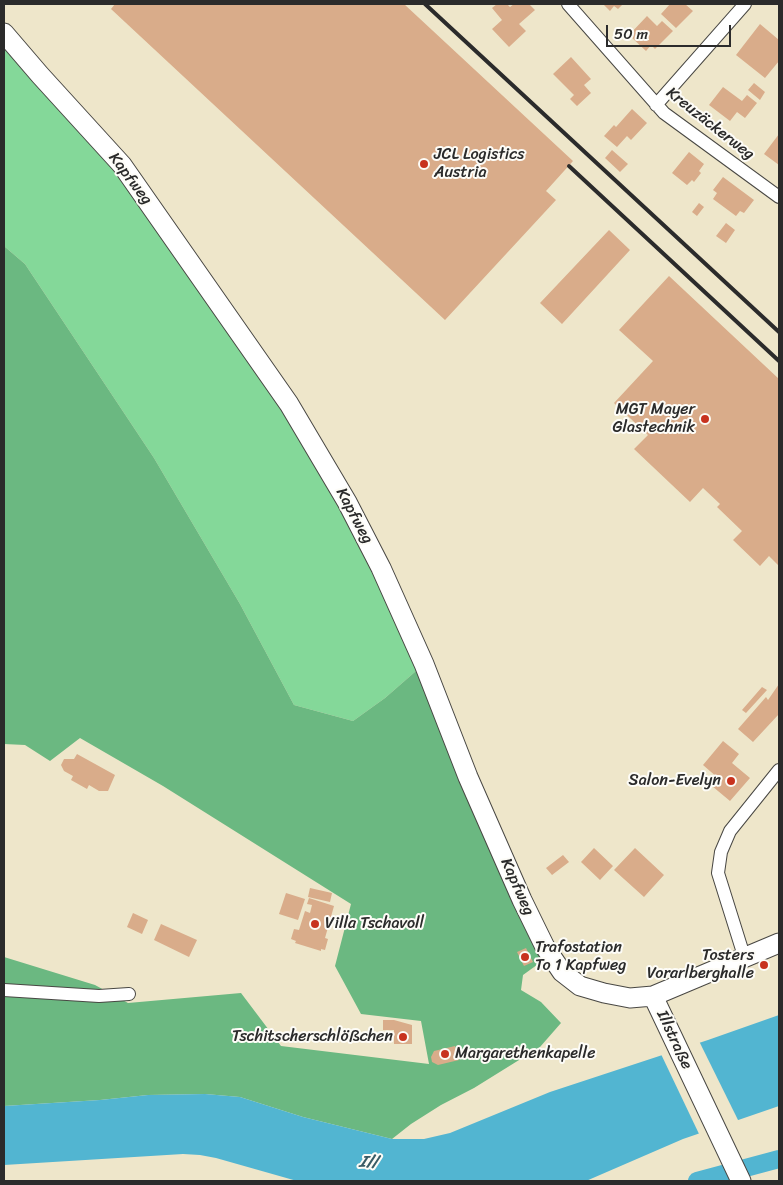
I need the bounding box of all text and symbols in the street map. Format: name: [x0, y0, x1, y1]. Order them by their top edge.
scale bar: [608, 15, 733, 47]
text: 50 m: [614, 21, 648, 47]
street label: Kreuzäckerweg: [662, 84, 758, 164]
place label: JCL Logistics Austria: [434, 145, 525, 183]
street label: Kapfweg: [104, 149, 156, 209]
marker: JCL Logistics Austria: [418, 158, 430, 170]
place label: MGT Mayer Glastechnik: [612, 400, 695, 438]
marker: MGT Mayer Glastechnik: [699, 413, 711, 425]
street label: Kapfweg: [331, 485, 377, 547]
place label: Salon-Evelyn: [629, 771, 721, 791]
marker: Salon-Evelyn: [725, 775, 737, 787]
street label: Kapfweg: [496, 855, 538, 919]
place label: Villa Tschavoll: [325, 914, 424, 934]
marker: Villa Tschavoll: [309, 918, 321, 930]
place label: Trafostation To 1 Kapfweg: [535, 938, 626, 976]
place label: Tosters Vorarlberghalle: [647, 946, 754, 984]
marker: Trafostation To 1 Kapfweg: [519, 951, 531, 963]
marker: Tosters Vorarlberghalle: [758, 959, 770, 971]
street label: Illstraße: [652, 1007, 696, 1073]
place label: Tschitscherschlößchen: [232, 1027, 393, 1047]
marker: Tschitscherschlößchen: [397, 1031, 409, 1043]
place label: Margarethenkapelle: [455, 1044, 595, 1064]
marker: Margarethenkapelle: [439, 1048, 451, 1060]
water label: Ill: [358, 1151, 378, 1175]

